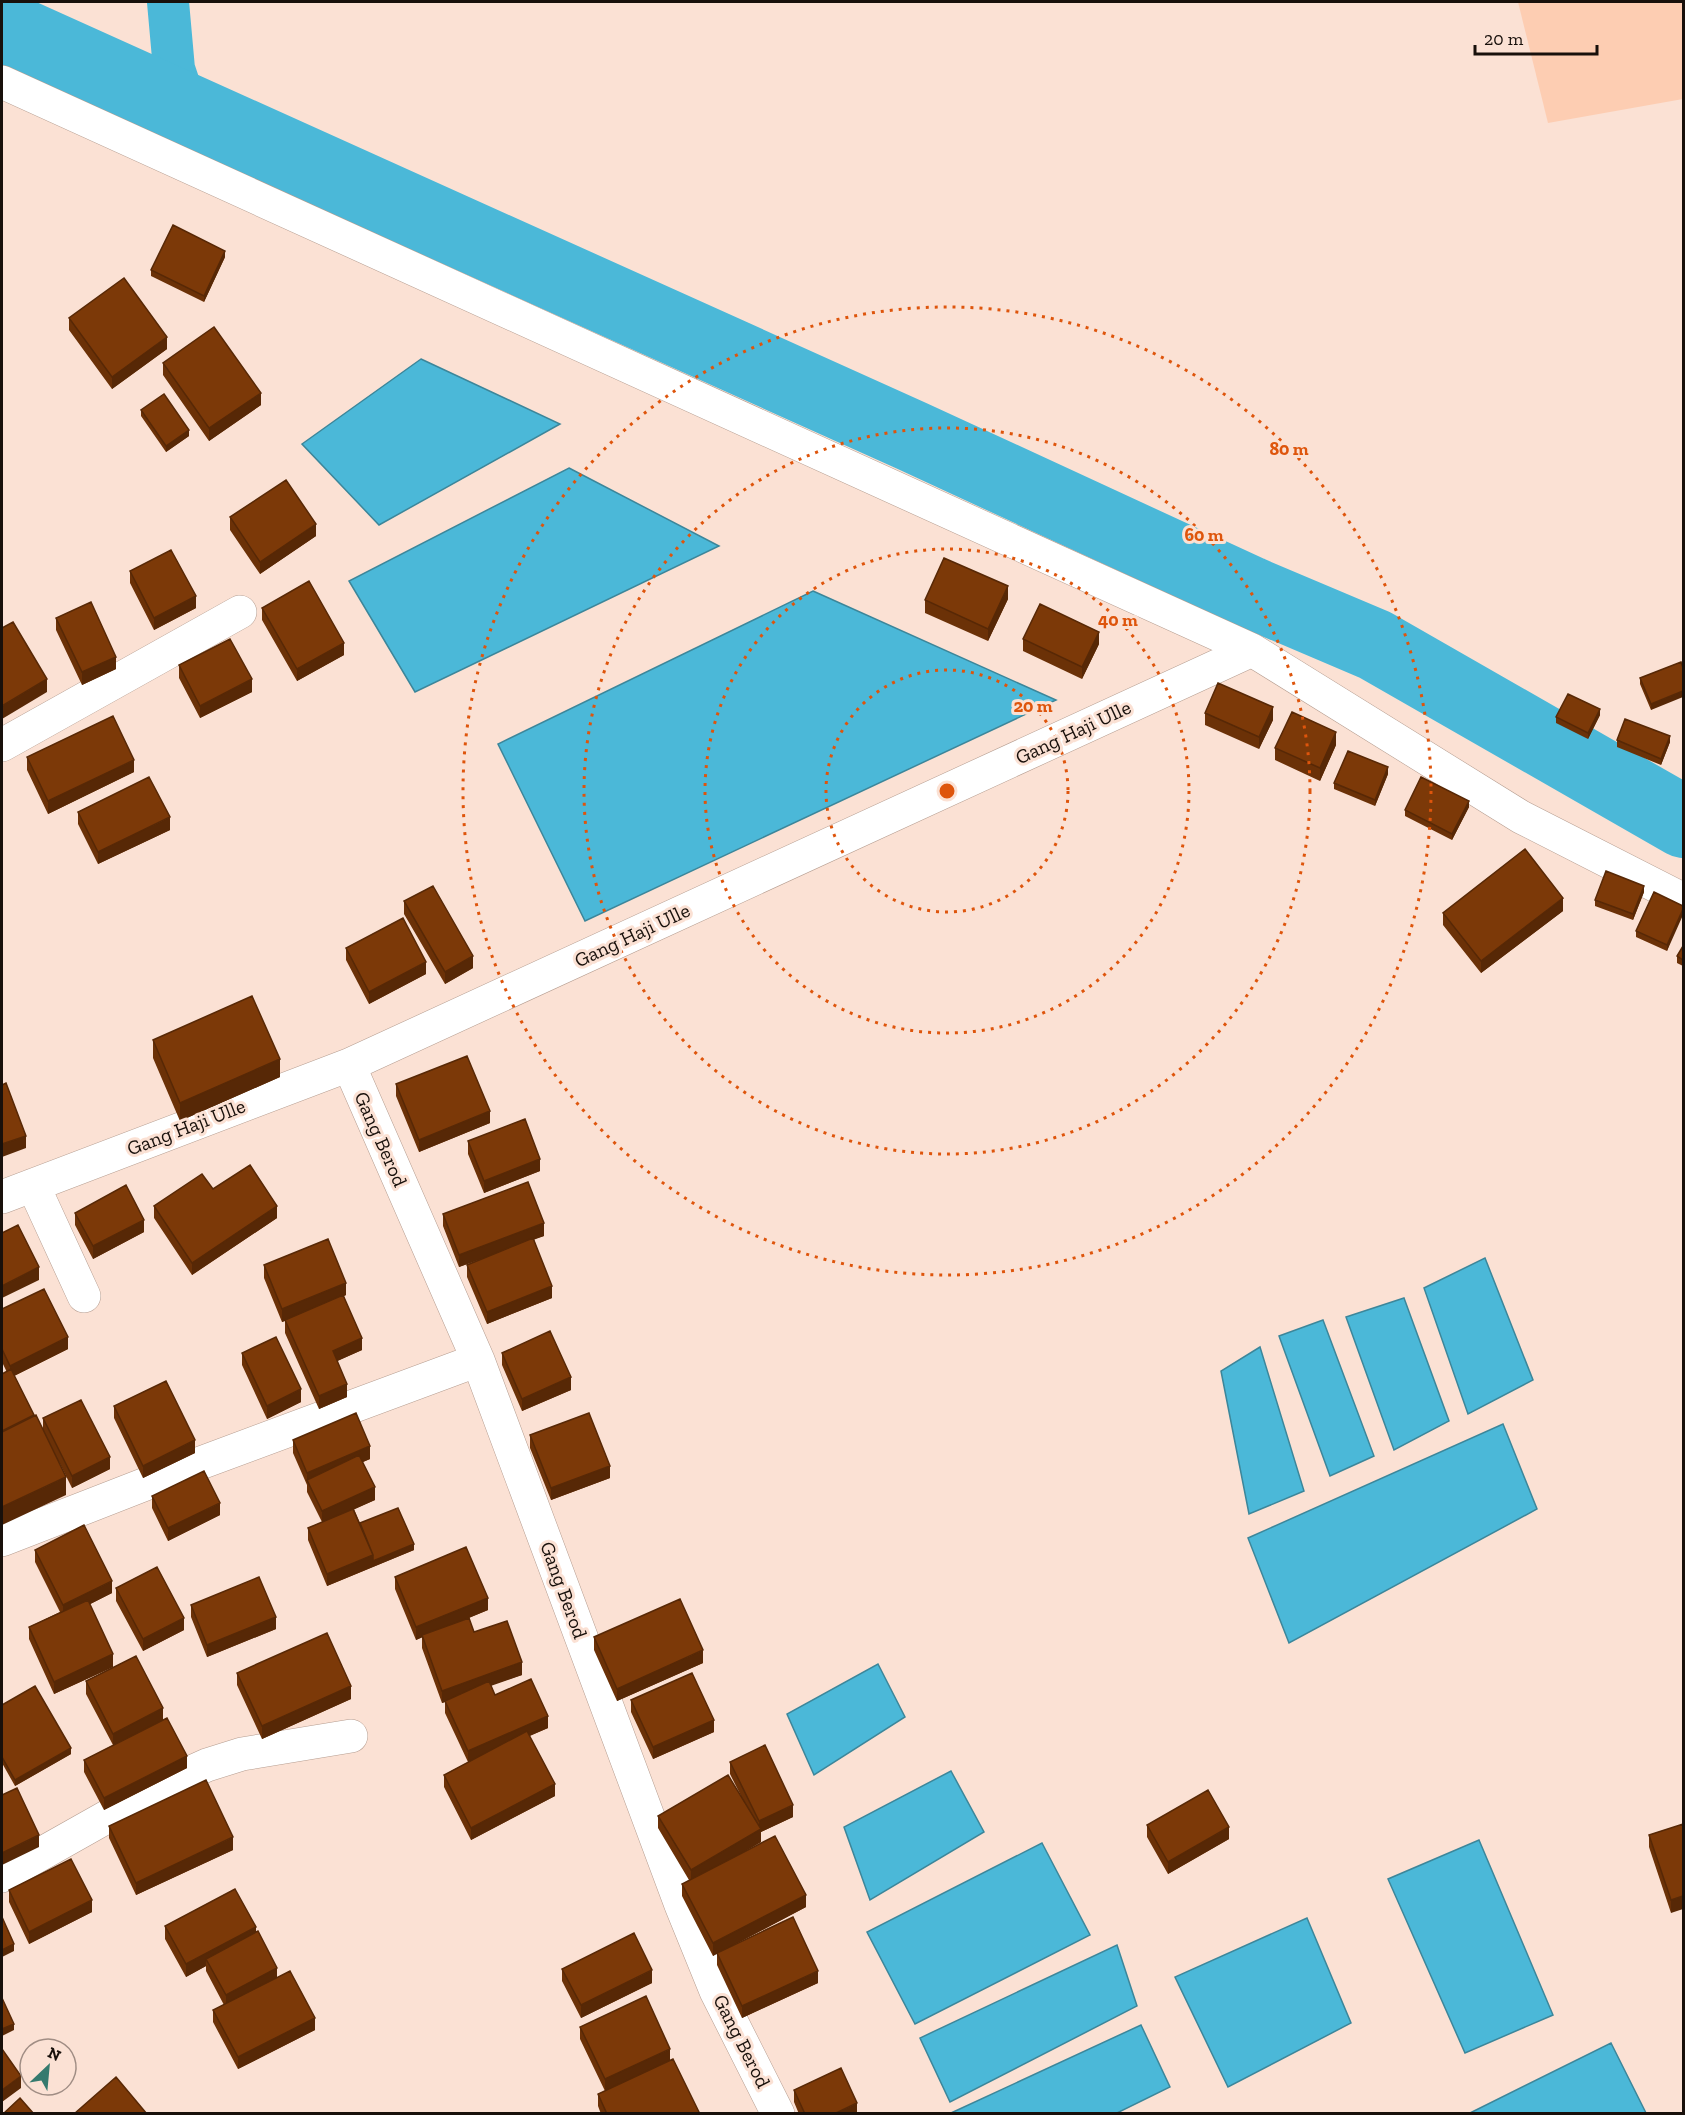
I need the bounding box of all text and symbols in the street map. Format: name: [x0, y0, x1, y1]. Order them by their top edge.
scale bar: [1475, 18, 1596, 56]
text: 20 m: [1484, 28, 1524, 50]
text: 80 m: [1269, 438, 1309, 460]
text: 60 m: [1184, 524, 1224, 546]
text: 40 m: [1098, 609, 1138, 631]
street label: Gang Haji Ulle: [1011, 695, 1135, 769]
text: 20 m: [1013, 695, 1053, 717]
centre of rings: [937, 781, 957, 801]
street label: Gang Haji Ulle: [570, 898, 694, 972]
street label: Gang Berod: [349, 1088, 413, 1190]
street label: Gang Haji Ulle: [124, 1093, 248, 1161]
street label: Gang Berod: [535, 1538, 593, 1642]
street label: Gang Berod: [708, 1990, 776, 2092]
north arrow: [18, 2037, 78, 2097]
text: N: [45, 2043, 64, 2065]

